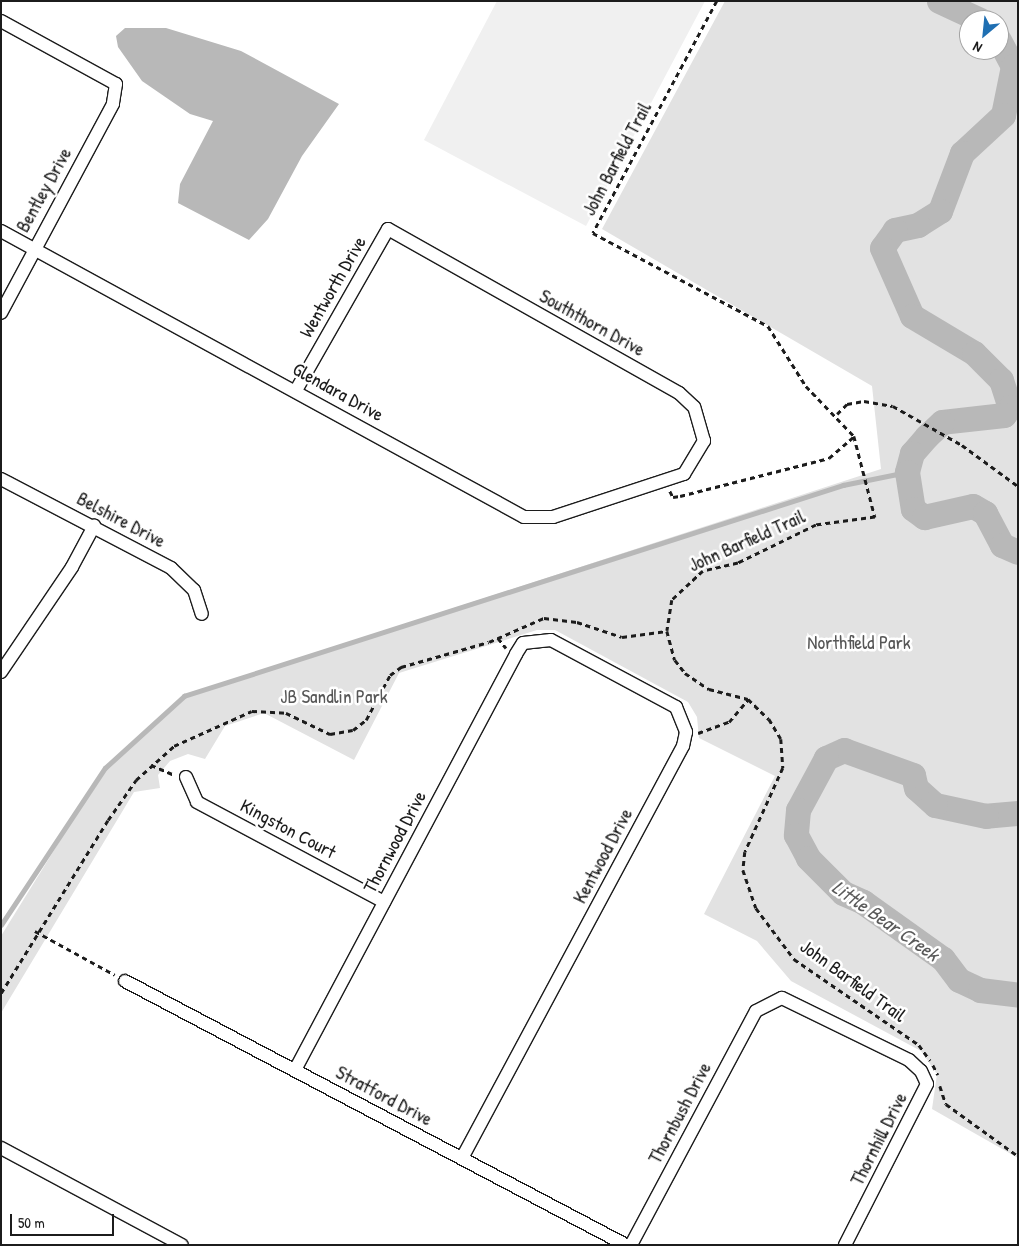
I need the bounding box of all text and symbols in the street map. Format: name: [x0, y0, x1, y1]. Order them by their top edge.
north arrow: [959, 10, 1009, 60]
text: N: [969, 38, 985, 58]
street label: John Barfield Trail: [578, 98, 656, 220]
street label: Bentley Drive: [11, 144, 77, 236]
street label: Wentworth Drive: [295, 232, 371, 342]
street label: Souththorn Drive: [535, 285, 649, 361]
street label: Glendara Drive: [289, 358, 387, 426]
street label: Belshire Drive: [73, 487, 169, 553]
street label: John Barfield Trail: [685, 505, 809, 577]
park label: Northfield Park: [807, 632, 911, 654]
park label: JB Sandlin Park: [280, 686, 388, 708]
street label: Thornwood Drive: [359, 787, 431, 897]
street label: Kingston Court: [236, 794, 340, 864]
street label: Kentwood Drive: [568, 805, 638, 907]
water label: Little Bear Creek: [828, 874, 944, 966]
street label: John Barfield Trail: [796, 935, 910, 1027]
street label: Thornbush Drive: [644, 1059, 716, 1167]
street label: Stratford Drive: [332, 1061, 436, 1131]
street label: Thornhill Drive: [846, 1089, 912, 1189]
scale bar: [12, 1204, 116, 1236]
text: 50 m: [18, 1212, 45, 1233]

